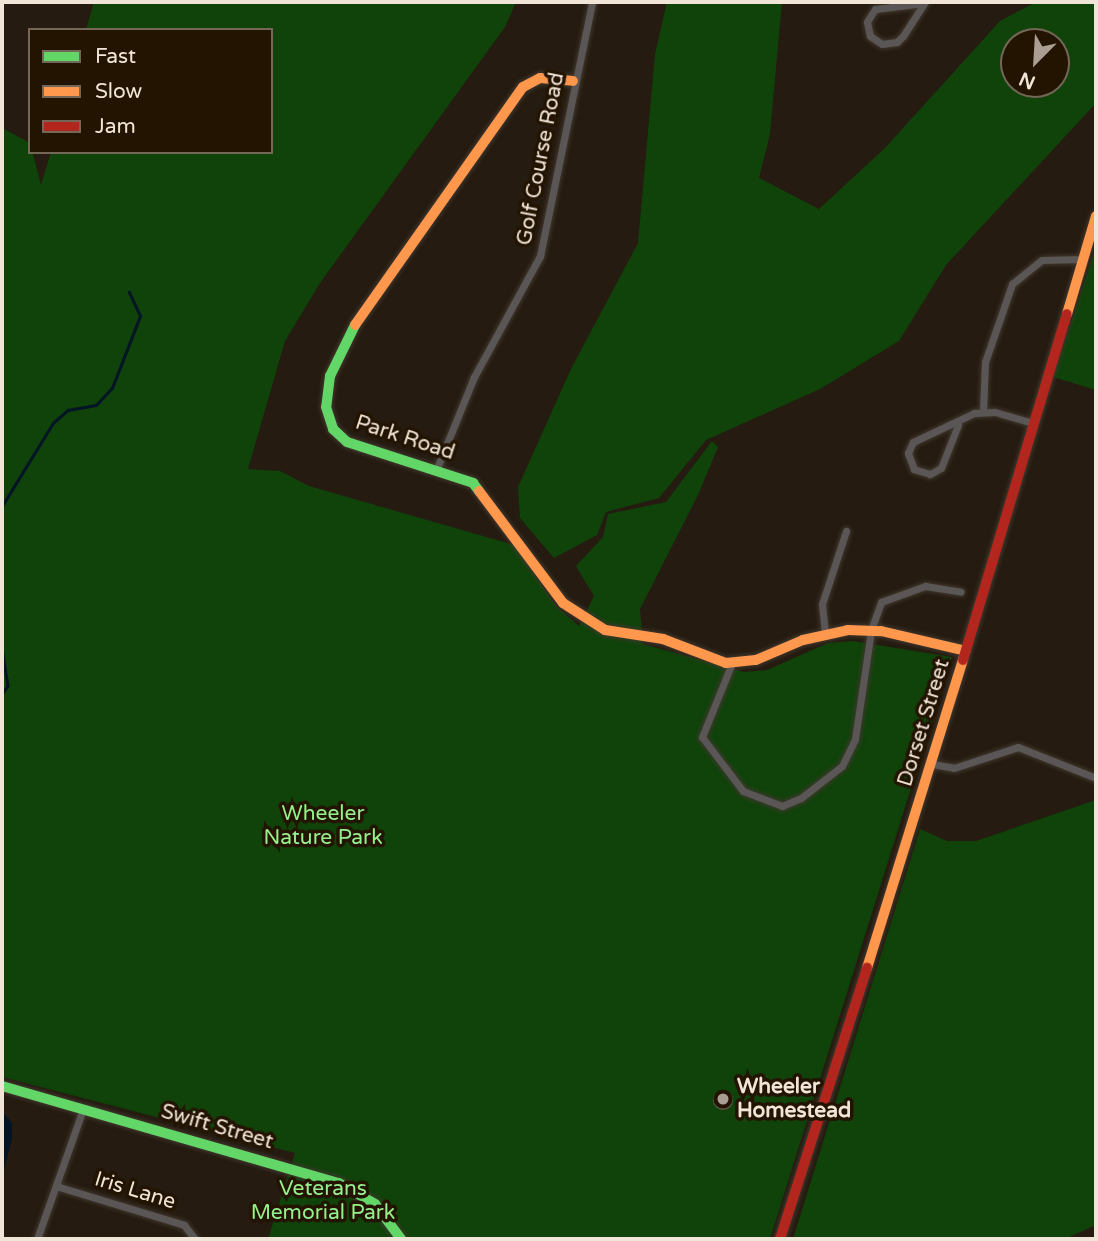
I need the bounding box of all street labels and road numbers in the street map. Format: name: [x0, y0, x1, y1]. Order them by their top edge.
street label: Golf Course Road: [512, 70, 570, 248]
street label: Park Road: [352, 410, 458, 466]
street label: Dorset Street: [893, 656, 955, 790]
street label: Swift Street: [158, 1099, 276, 1155]
street label: Iris Lane: [92, 1167, 178, 1215]

